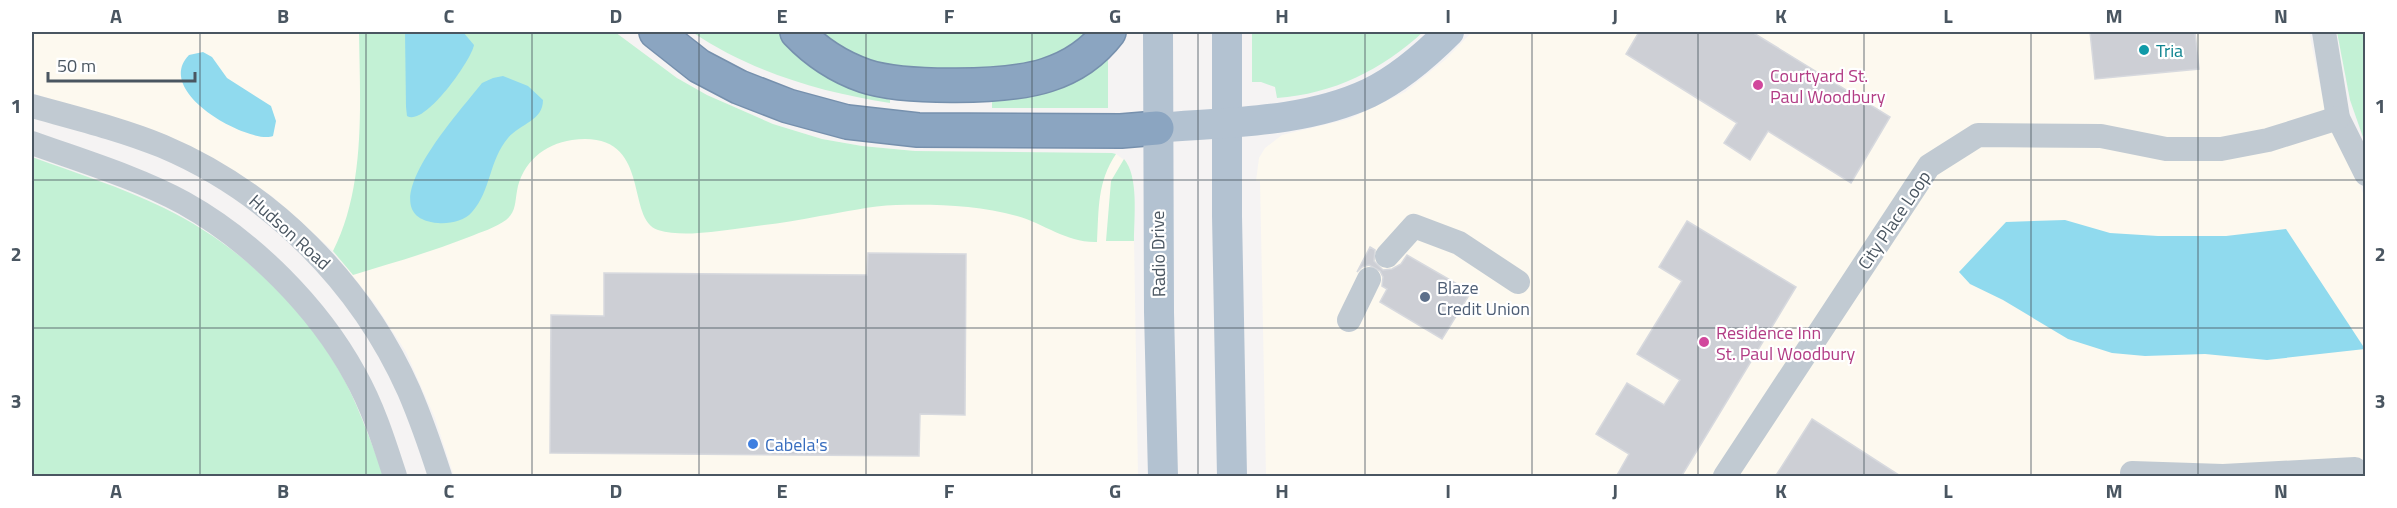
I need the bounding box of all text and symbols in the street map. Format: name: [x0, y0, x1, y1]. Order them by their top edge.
text: A: [110, 0, 122, 31]
text: B: [277, 0, 289, 31]
text: C: [444, 0, 455, 31]
text: D: [610, 0, 622, 31]
text: E: [776, 0, 788, 31]
text: F: [944, 0, 955, 31]
text: G: [1109, 0, 1121, 31]
text: H: [1275, 0, 1289, 31]
text: I: [1445, 0, 1451, 31]
text: J: [1612, 0, 1618, 31]
text: K: [1775, 0, 1787, 31]
text: L: [1943, 0, 1953, 31]
text: M: [2105, 0, 2123, 31]
text: N: [2274, 0, 2288, 31]
place label: Tria: [2156, 37, 2183, 64]
marker: Tria: [2137, 43, 2151, 57]
scale bar: [48, 45, 195, 83]
text: 50 m: [57, 52, 96, 79]
place label: Courtyard St. Paul Woodbury: [1770, 62, 1886, 110]
marker: Courtyard St. Paul Woodbury: [1751, 78, 1765, 92]
text: 1: [10, 90, 22, 121]
text: 1: [2374, 90, 2386, 121]
street label: City Place Loop: [1851, 165, 1937, 275]
street label: Hudson Road: [243, 188, 337, 276]
street label: Radio Drive: [1144, 211, 1172, 297]
text: 2: [10, 238, 22, 269]
text: 2: [2374, 238, 2386, 269]
place label: Blaze Credit Union: [1437, 274, 1530, 322]
marker: Blaze Credit Union: [1418, 290, 1432, 304]
place label: Residence Inn St. Paul Woodbury: [1716, 319, 1855, 367]
marker: Residence Inn St. Paul Woodbury: [1697, 335, 1711, 349]
text: 3: [10, 385, 22, 416]
text: 3: [2374, 385, 2386, 416]
place label: Cabela's: [765, 431, 828, 458]
marker: Cabela's: [746, 437, 760, 451]
text: A: [110, 475, 122, 506]
text: B: [277, 475, 289, 506]
text: C: [444, 475, 455, 506]
text: D: [610, 475, 622, 506]
text: E: [776, 475, 788, 506]
text: F: [944, 475, 955, 506]
text: G: [1109, 475, 1121, 506]
text: H: [1275, 475, 1289, 506]
text: I: [1445, 475, 1451, 506]
text: J: [1612, 475, 1618, 506]
text: K: [1775, 475, 1787, 506]
text: L: [1943, 475, 1953, 506]
text: M: [2105, 475, 2123, 506]
text: N: [2274, 475, 2288, 506]

